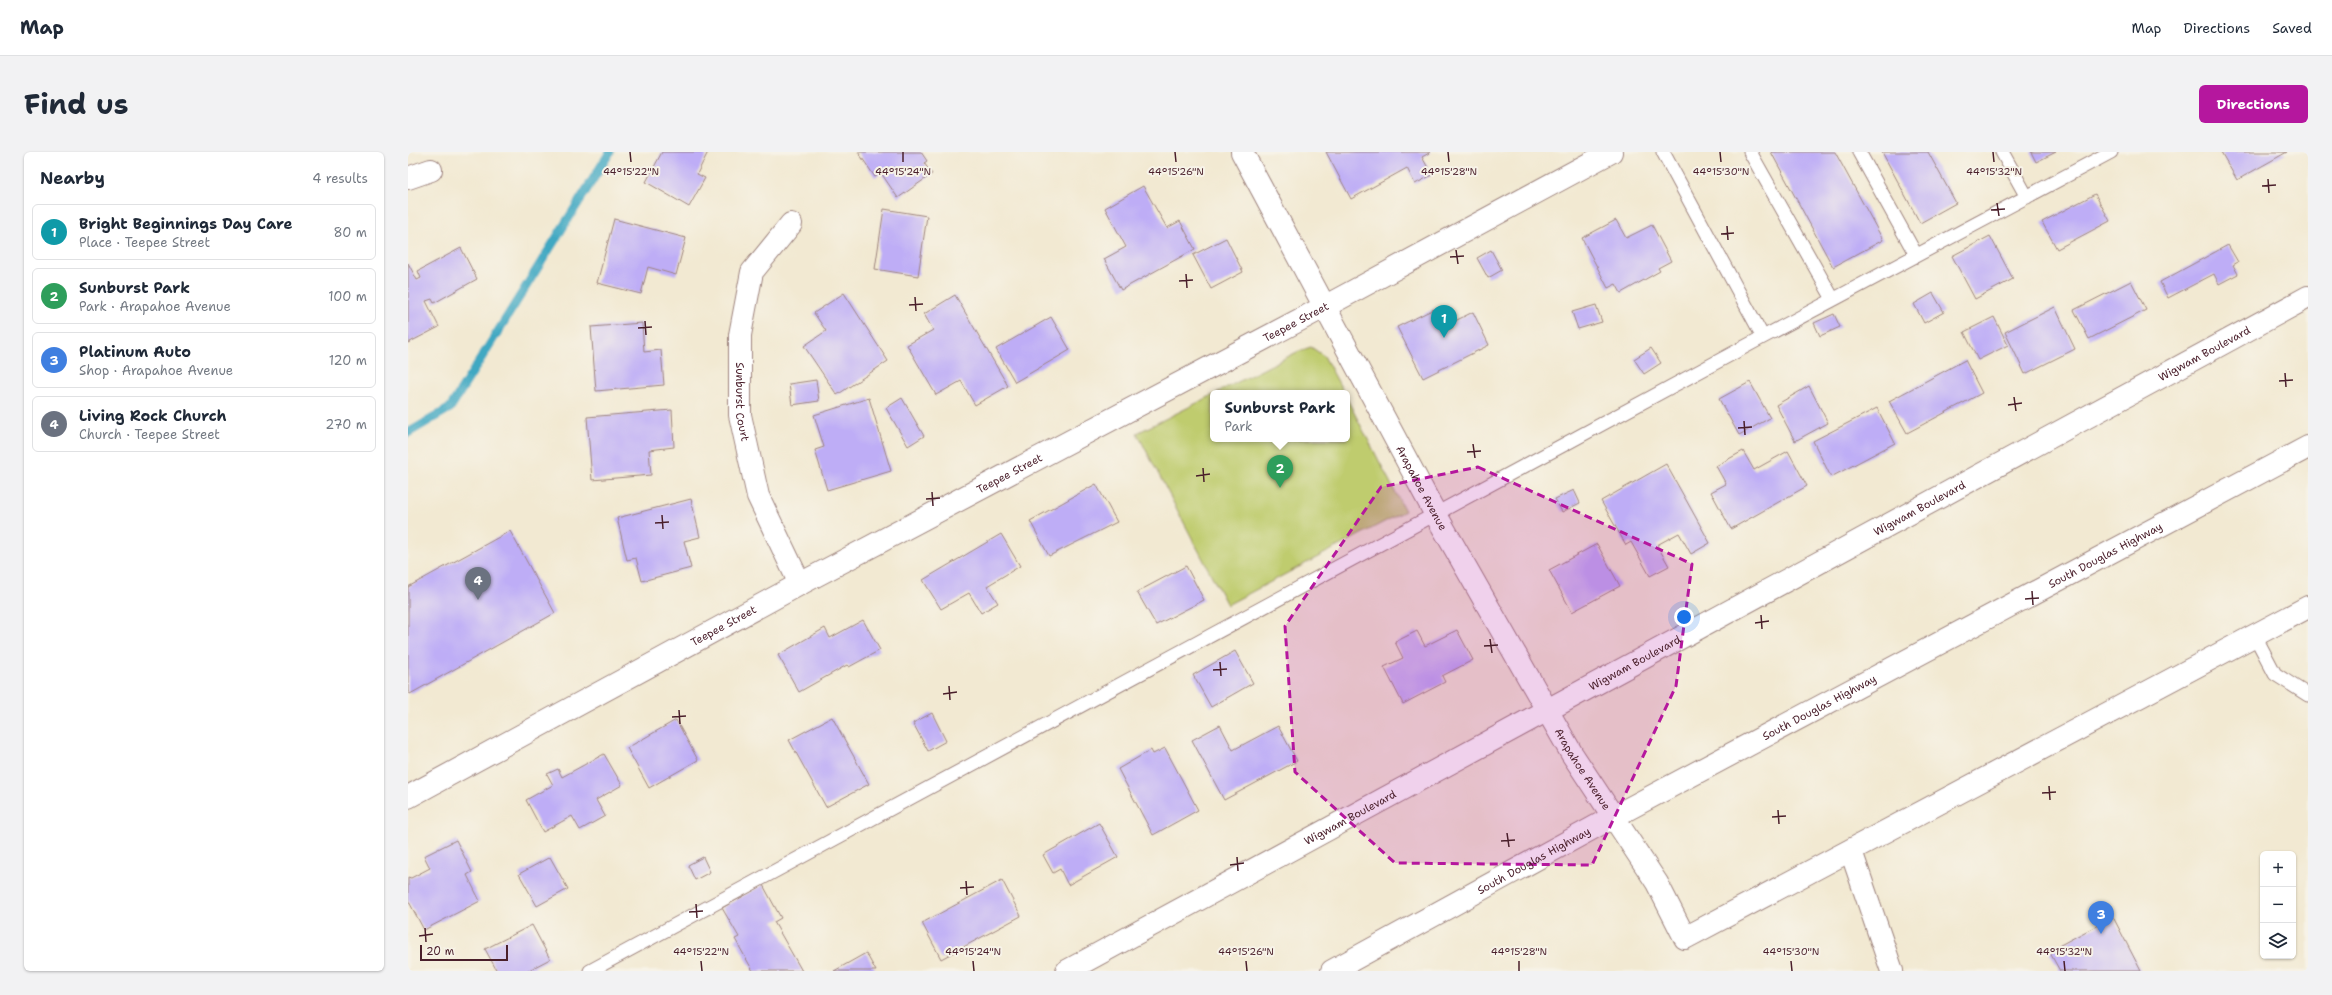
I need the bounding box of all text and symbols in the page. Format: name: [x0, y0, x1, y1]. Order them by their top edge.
text: Map: [20, 15, 64, 40]
text: Map: [2132, 19, 2162, 37]
text: Directions: [2184, 19, 2250, 37]
text: Saved: [2272, 19, 2312, 37]
text: Find us: [24, 85, 129, 123]
button: Directions: [2199, 85, 2308, 123]
text: 44°15'22"N: [603, 165, 659, 178]
text: 44°15'24"N: [875, 165, 931, 178]
text: 44°15'26"N: [1148, 165, 1204, 178]
text: 44°15'28"N: [1421, 165, 1477, 178]
text: 44°15'30"N: [1693, 165, 1749, 178]
text: 44°15'32"N: [1966, 165, 2022, 178]
text: Nearby: [40, 167, 105, 189]
text: 4 results: [312, 170, 368, 187]
text: Bright Beginnings Day Care: [79, 214, 293, 234]
text: 1: [51, 224, 57, 241]
text: 80 m: [333, 224, 367, 241]
text: Place · Teepee Street: [79, 234, 210, 251]
text: Sunburst Park: [79, 278, 190, 298]
text: 2: [49, 288, 59, 305]
text: 100 m: [328, 288, 367, 305]
text: Park · Arapahoe Avenue: [79, 298, 231, 315]
street label: Teepee Street: [1261, 299, 1332, 346]
pin: 1: [1431, 305, 1457, 338]
street label: Wigwam Boulevard: [2156, 323, 2253, 385]
text: Platinum Auto: [79, 342, 191, 362]
text: 3: [49, 352, 59, 369]
text: 120 m: [329, 352, 367, 369]
text: Shop · Arapahoe Avenue: [79, 362, 233, 379]
street label: Sunburst Court: [732, 362, 753, 443]
popup: [1210, 390, 1350, 442]
text: Sunburst Park: [1225, 398, 1335, 418]
text: Living Rock Church: [79, 406, 227, 426]
text: 4: [49, 416, 59, 433]
text: 270 m: [325, 416, 367, 433]
text: Park: [1225, 418, 1252, 435]
text: Church · Teepee Street: [79, 426, 220, 443]
street label: Arapahoe Avenue: [1392, 443, 1450, 533]
street label: Teepee Street: [974, 450, 1045, 497]
pin: 2: [1267, 455, 1293, 488]
street label: Wigwam Boulevard: [1871, 477, 1968, 540]
street label: South Douglas Highway: [2046, 519, 2165, 592]
pin: 4: [465, 567, 491, 600]
street label: Teepee Street: [688, 602, 759, 650]
your location: [1674, 607, 1694, 627]
street label: Wigwam Boulevard: [1586, 632, 1684, 694]
street label: South Douglas Highway: [1760, 671, 1879, 744]
street label: Arapahoe Avenue: [1551, 726, 1614, 813]
street label: Wigwam Boulevard: [1302, 787, 1399, 849]
street label: South Douglas Highway: [1475, 824, 1593, 898]
map controls: [2260, 851, 2296, 959]
button: +: [2260, 851, 2296, 887]
button: −: [2260, 887, 2296, 923]
pin: 3: [2088, 901, 2114, 934]
button: layers: [2260, 923, 2296, 959]
scale bar: [420, 943, 508, 962]
text: 20 m: [426, 944, 454, 959]
text: 44°15'22"N: [673, 945, 729, 958]
text: 44°15'24"N: [945, 945, 1001, 958]
text: 44°15'26"N: [1218, 945, 1274, 958]
text: 44°15'28"N: [1491, 945, 1547, 958]
text: 44°15'30"N: [1763, 945, 1819, 958]
text: 44°15'32"N: [2036, 945, 2092, 958]

